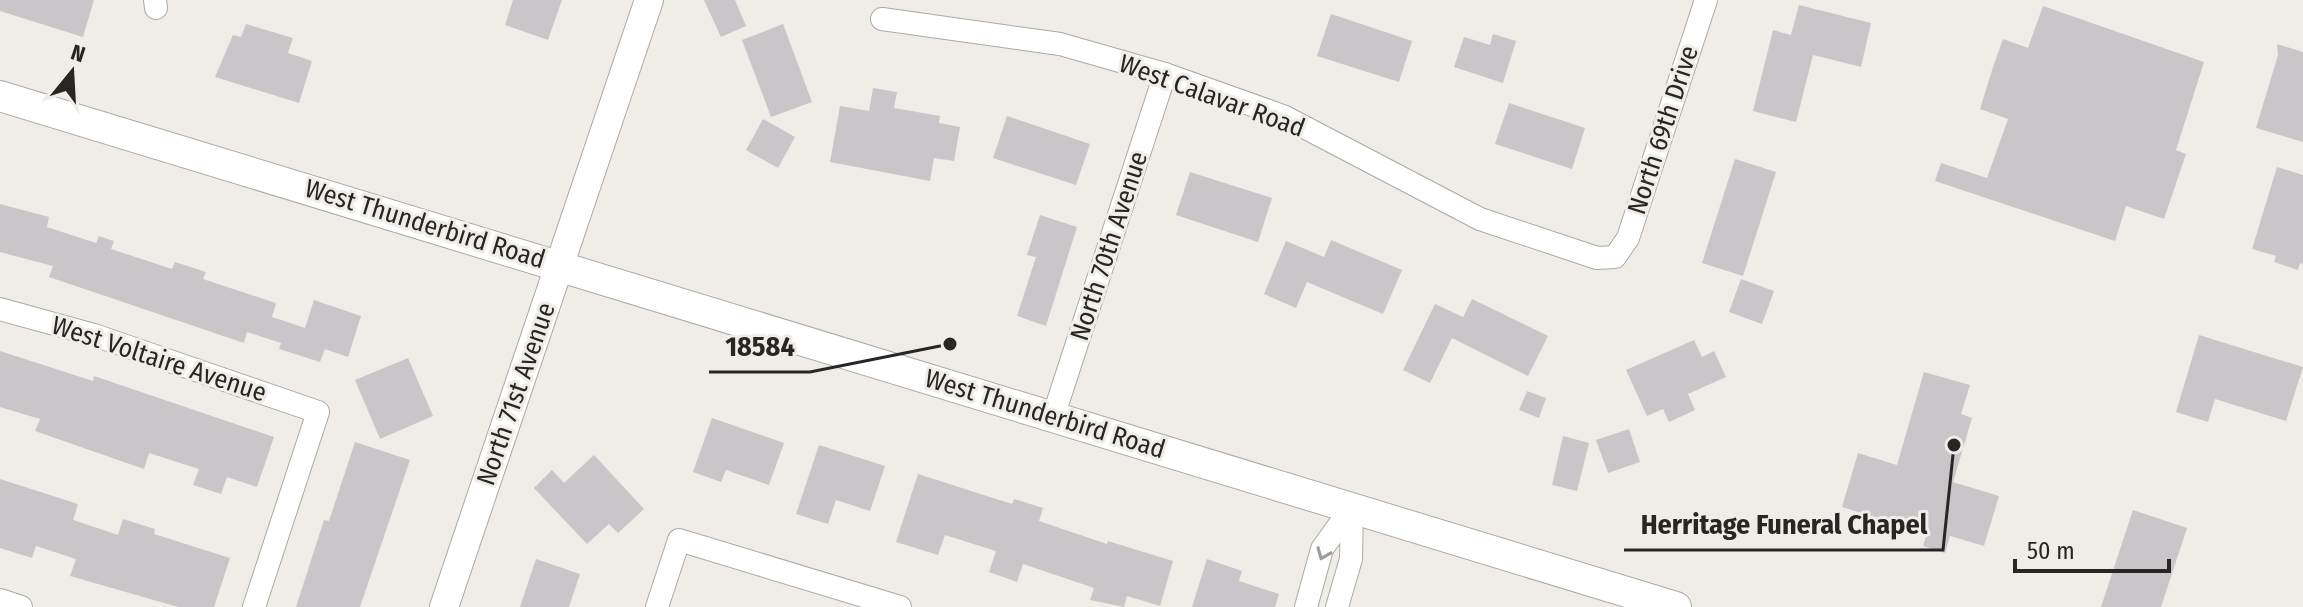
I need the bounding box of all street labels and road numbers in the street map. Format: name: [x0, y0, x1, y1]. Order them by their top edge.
street label: North 69th Drive: [1621, 42, 1705, 218]
street label: West Calavar Road: [1115, 48, 1309, 144]
street label: North 70th Avenue: [1064, 147, 1154, 345]
street label: West Thunderbird Road: [301, 173, 549, 275]
street label: North 71st Avenue: [470, 299, 562, 489]
street label: West Voltaire Avenue: [48, 310, 270, 408]
street label: West Thunderbird Road: [921, 363, 1169, 465]

